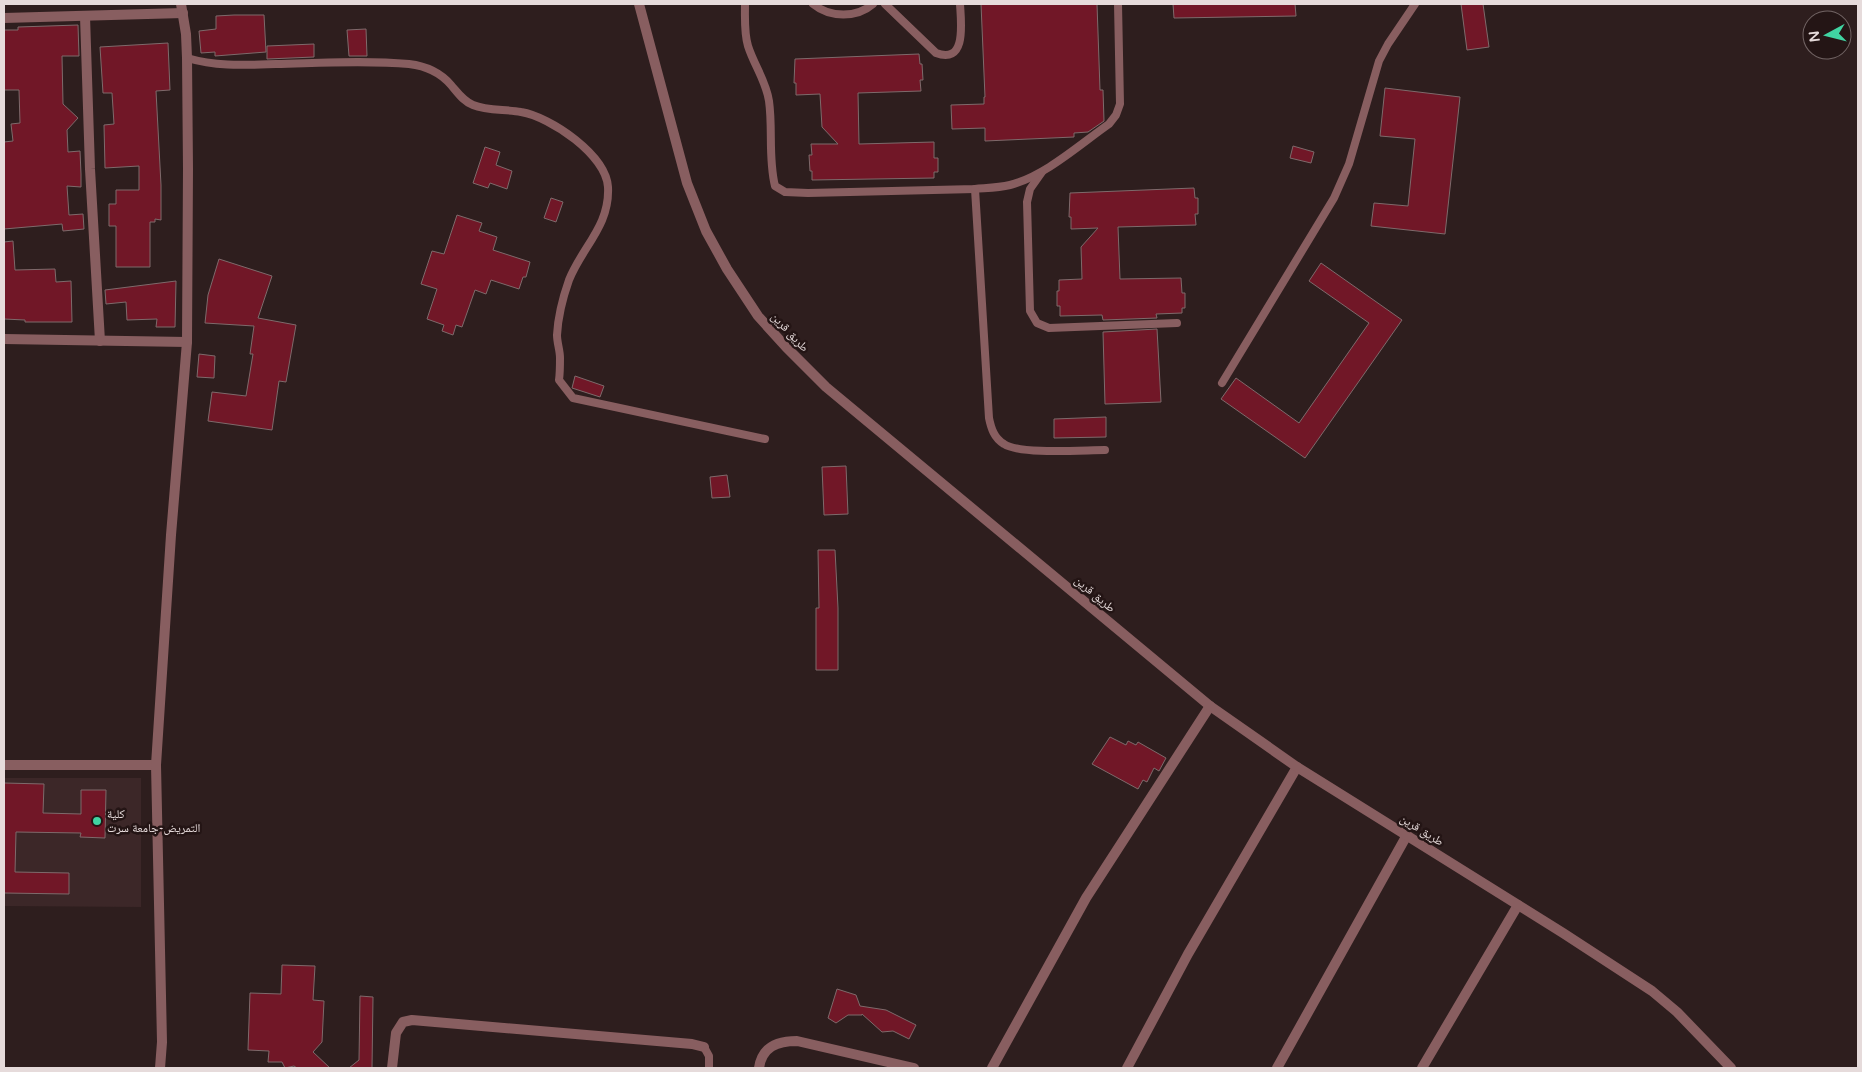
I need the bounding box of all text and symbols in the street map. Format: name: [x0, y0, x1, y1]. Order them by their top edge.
north arrow: [1802, 10, 1852, 60]
text: N: [1805, 30, 1824, 43]
street label: طريق قرين: [768, 309, 812, 355]
street label: طريق قرين: [1072, 573, 1118, 615]
place label: كلية التمريض-جامعة سرت: [107, 807, 201, 835]
street label: طريق قرين: [1398, 811, 1446, 849]
marker: كلية التمريض-جامعة سرت: [91, 815, 103, 827]

